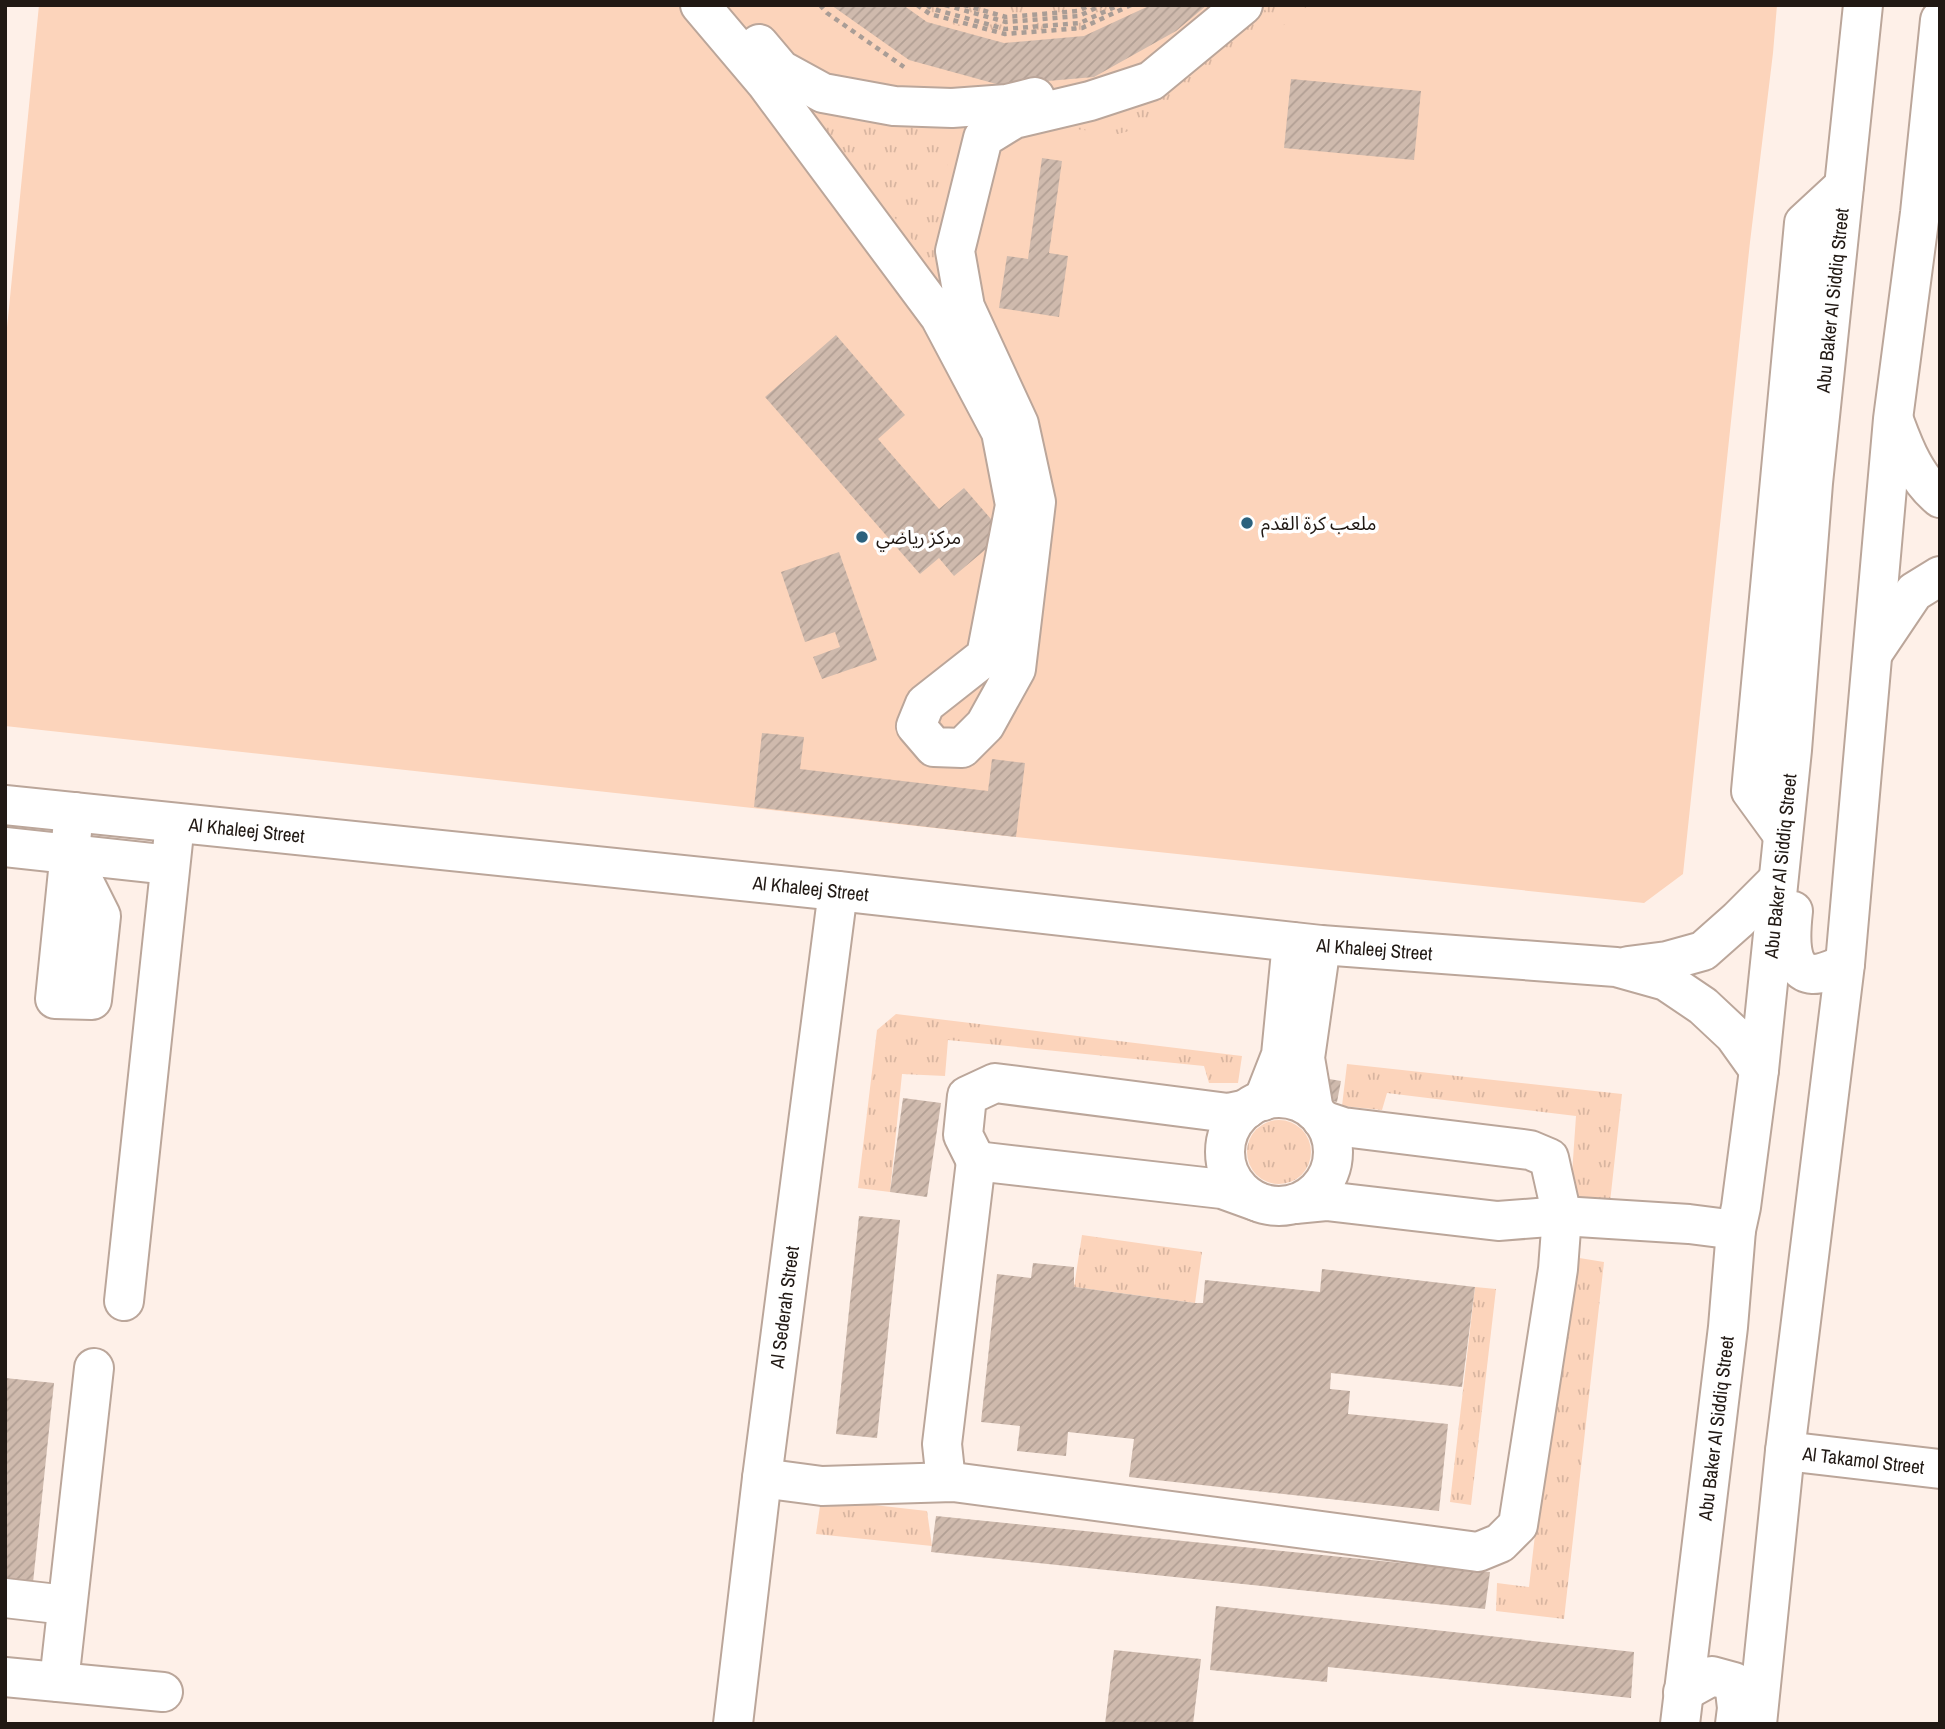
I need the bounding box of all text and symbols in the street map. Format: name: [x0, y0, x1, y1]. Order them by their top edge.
street label: Abu Baker Al Siddiq Street: [1809, 206, 1855, 395]
place label: ملعب كرة القدم: [1261, 510, 1376, 538]
marker: ملعب كرة القدم: [1239, 515, 1255, 531]
place label: مركز رياضي: [876, 524, 961, 552]
marker: مركز رياضي: [854, 529, 870, 545]
street label: Abu Baker Al Siddiq Street: [1757, 772, 1803, 961]
street label: Al Khaleej Street: [187, 811, 307, 849]
street label: Al Khaleej Street: [751, 869, 871, 907]
street label: Al Khaleej Street: [1315, 932, 1434, 966]
street label: Al Sederah Street: [763, 1244, 805, 1371]
street label: Abu Baker Al Siddiq Street: [1692, 1334, 1740, 1523]
street label: Al Takamol Street: [1800, 1440, 1926, 1480]

